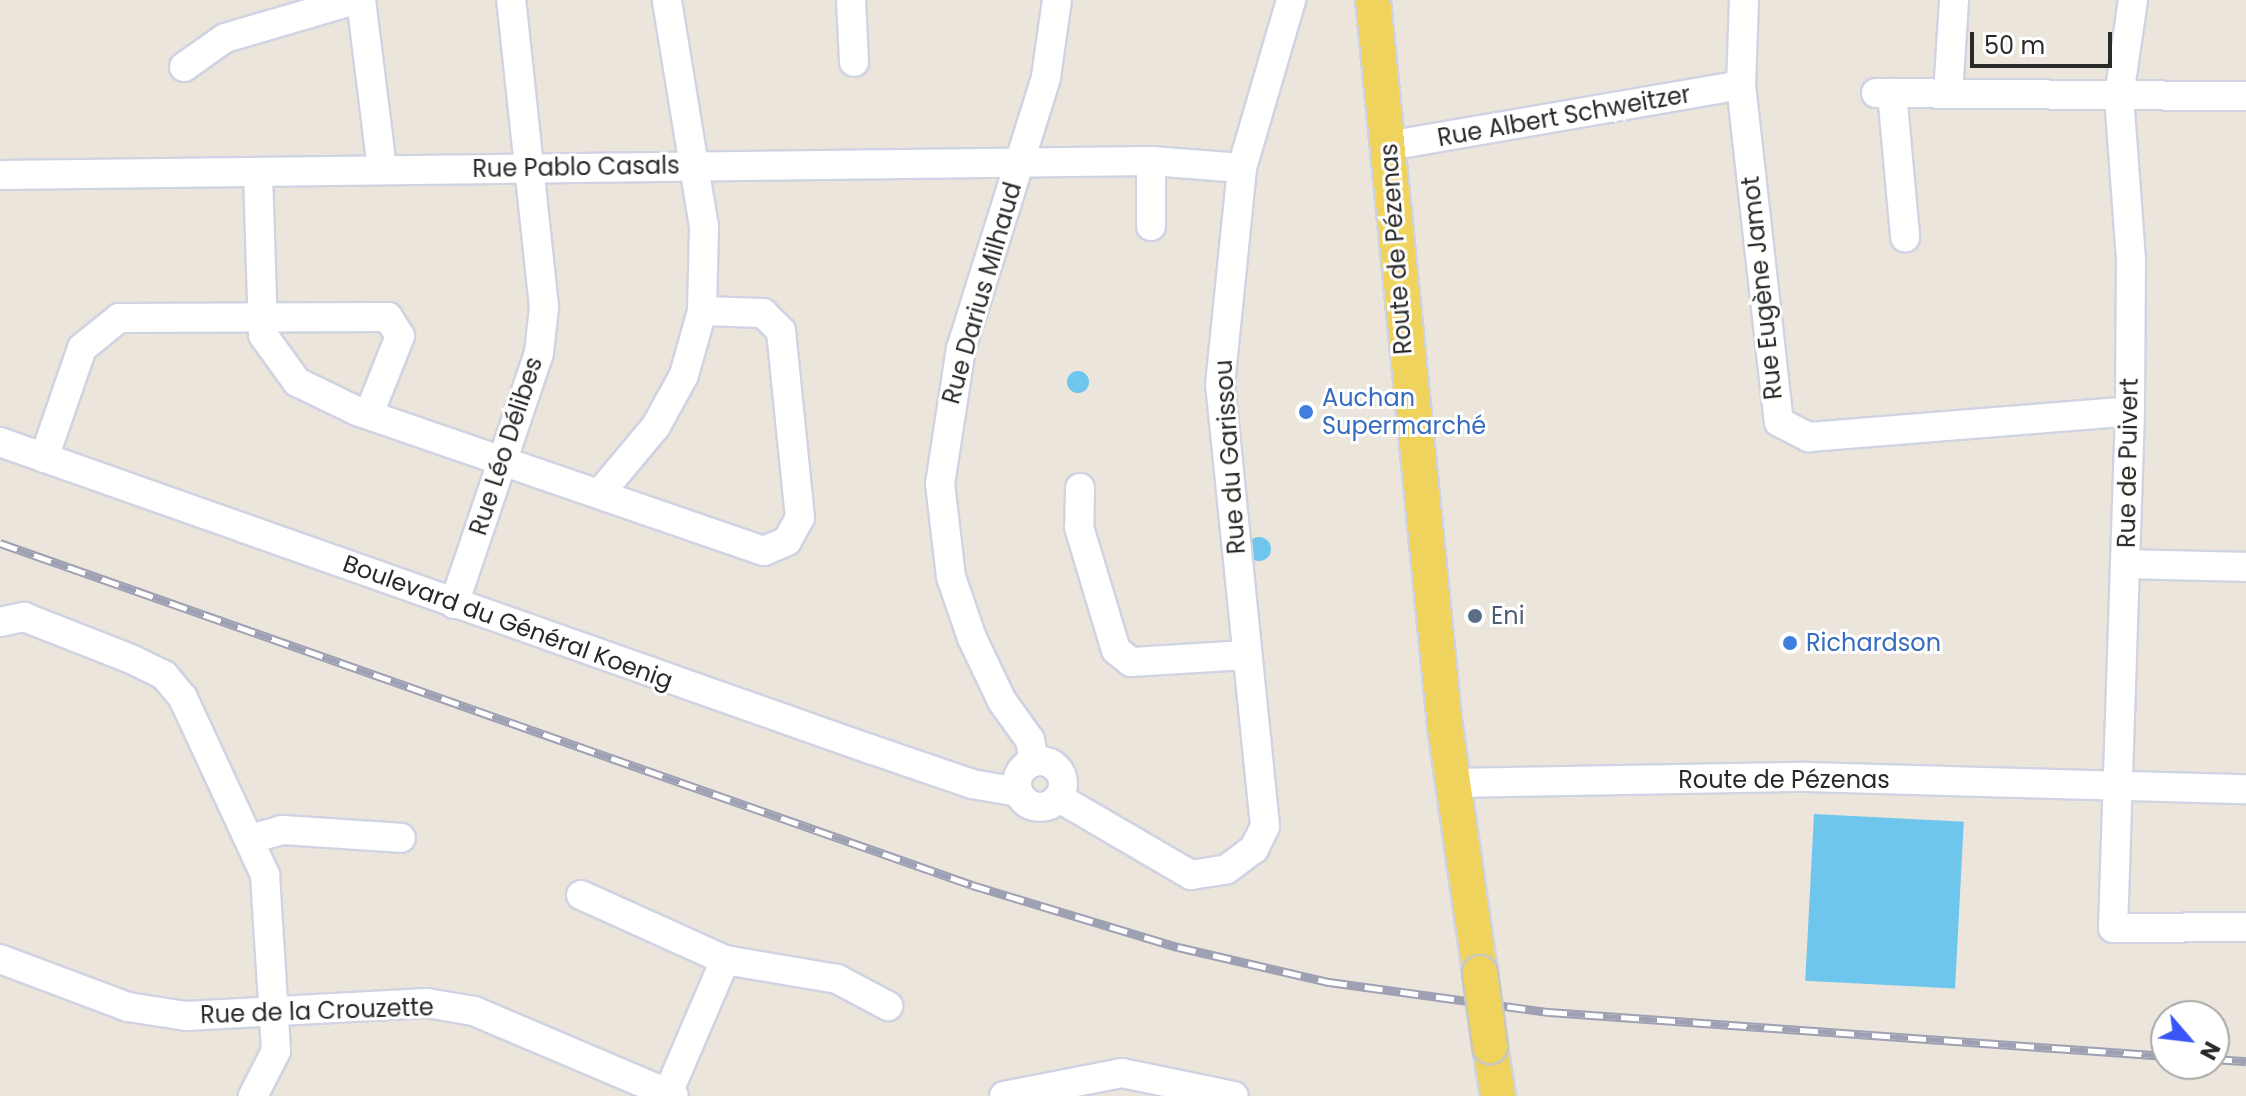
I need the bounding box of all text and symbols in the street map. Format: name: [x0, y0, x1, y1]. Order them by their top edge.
scale bar: [1974, 16, 2116, 66]
text: 50 m: [1984, 29, 2045, 62]
street label: Rue Albert Schweitzer: [1435, 80, 1693, 152]
street label: Route de Pézenas: [1374, 142, 1418, 356]
street label: Rue Pablo Casals: [472, 151, 680, 183]
street label: Rue Eugène Jamot: [1736, 175, 1788, 401]
street label: Rue Darius Milhaud: [937, 179, 1027, 407]
street label: Rue Léo Délibes: [464, 353, 548, 539]
street label: Rue du Garissou: [1209, 359, 1251, 555]
street label: Rue de Puivert: [2112, 378, 2144, 548]
place label: Auchan Supermarché: [1322, 384, 1486, 440]
marker: Auchan Supermarché: [1297, 403, 1315, 421]
street label: Boulevard du Général Koenig: [339, 549, 677, 695]
place label: Eni: [1491, 602, 1525, 630]
marker: Eni: [1466, 607, 1484, 625]
place label: Richardson: [1806, 629, 1941, 657]
marker: Richardson: [1781, 634, 1799, 652]
street label: Route de Pézenas: [1678, 766, 1890, 794]
street label: Rue de la Crouzette: [200, 993, 434, 1029]
north arrow: [2150, 1000, 2230, 1080]
text: N: [2192, 1036, 2227, 1065]

